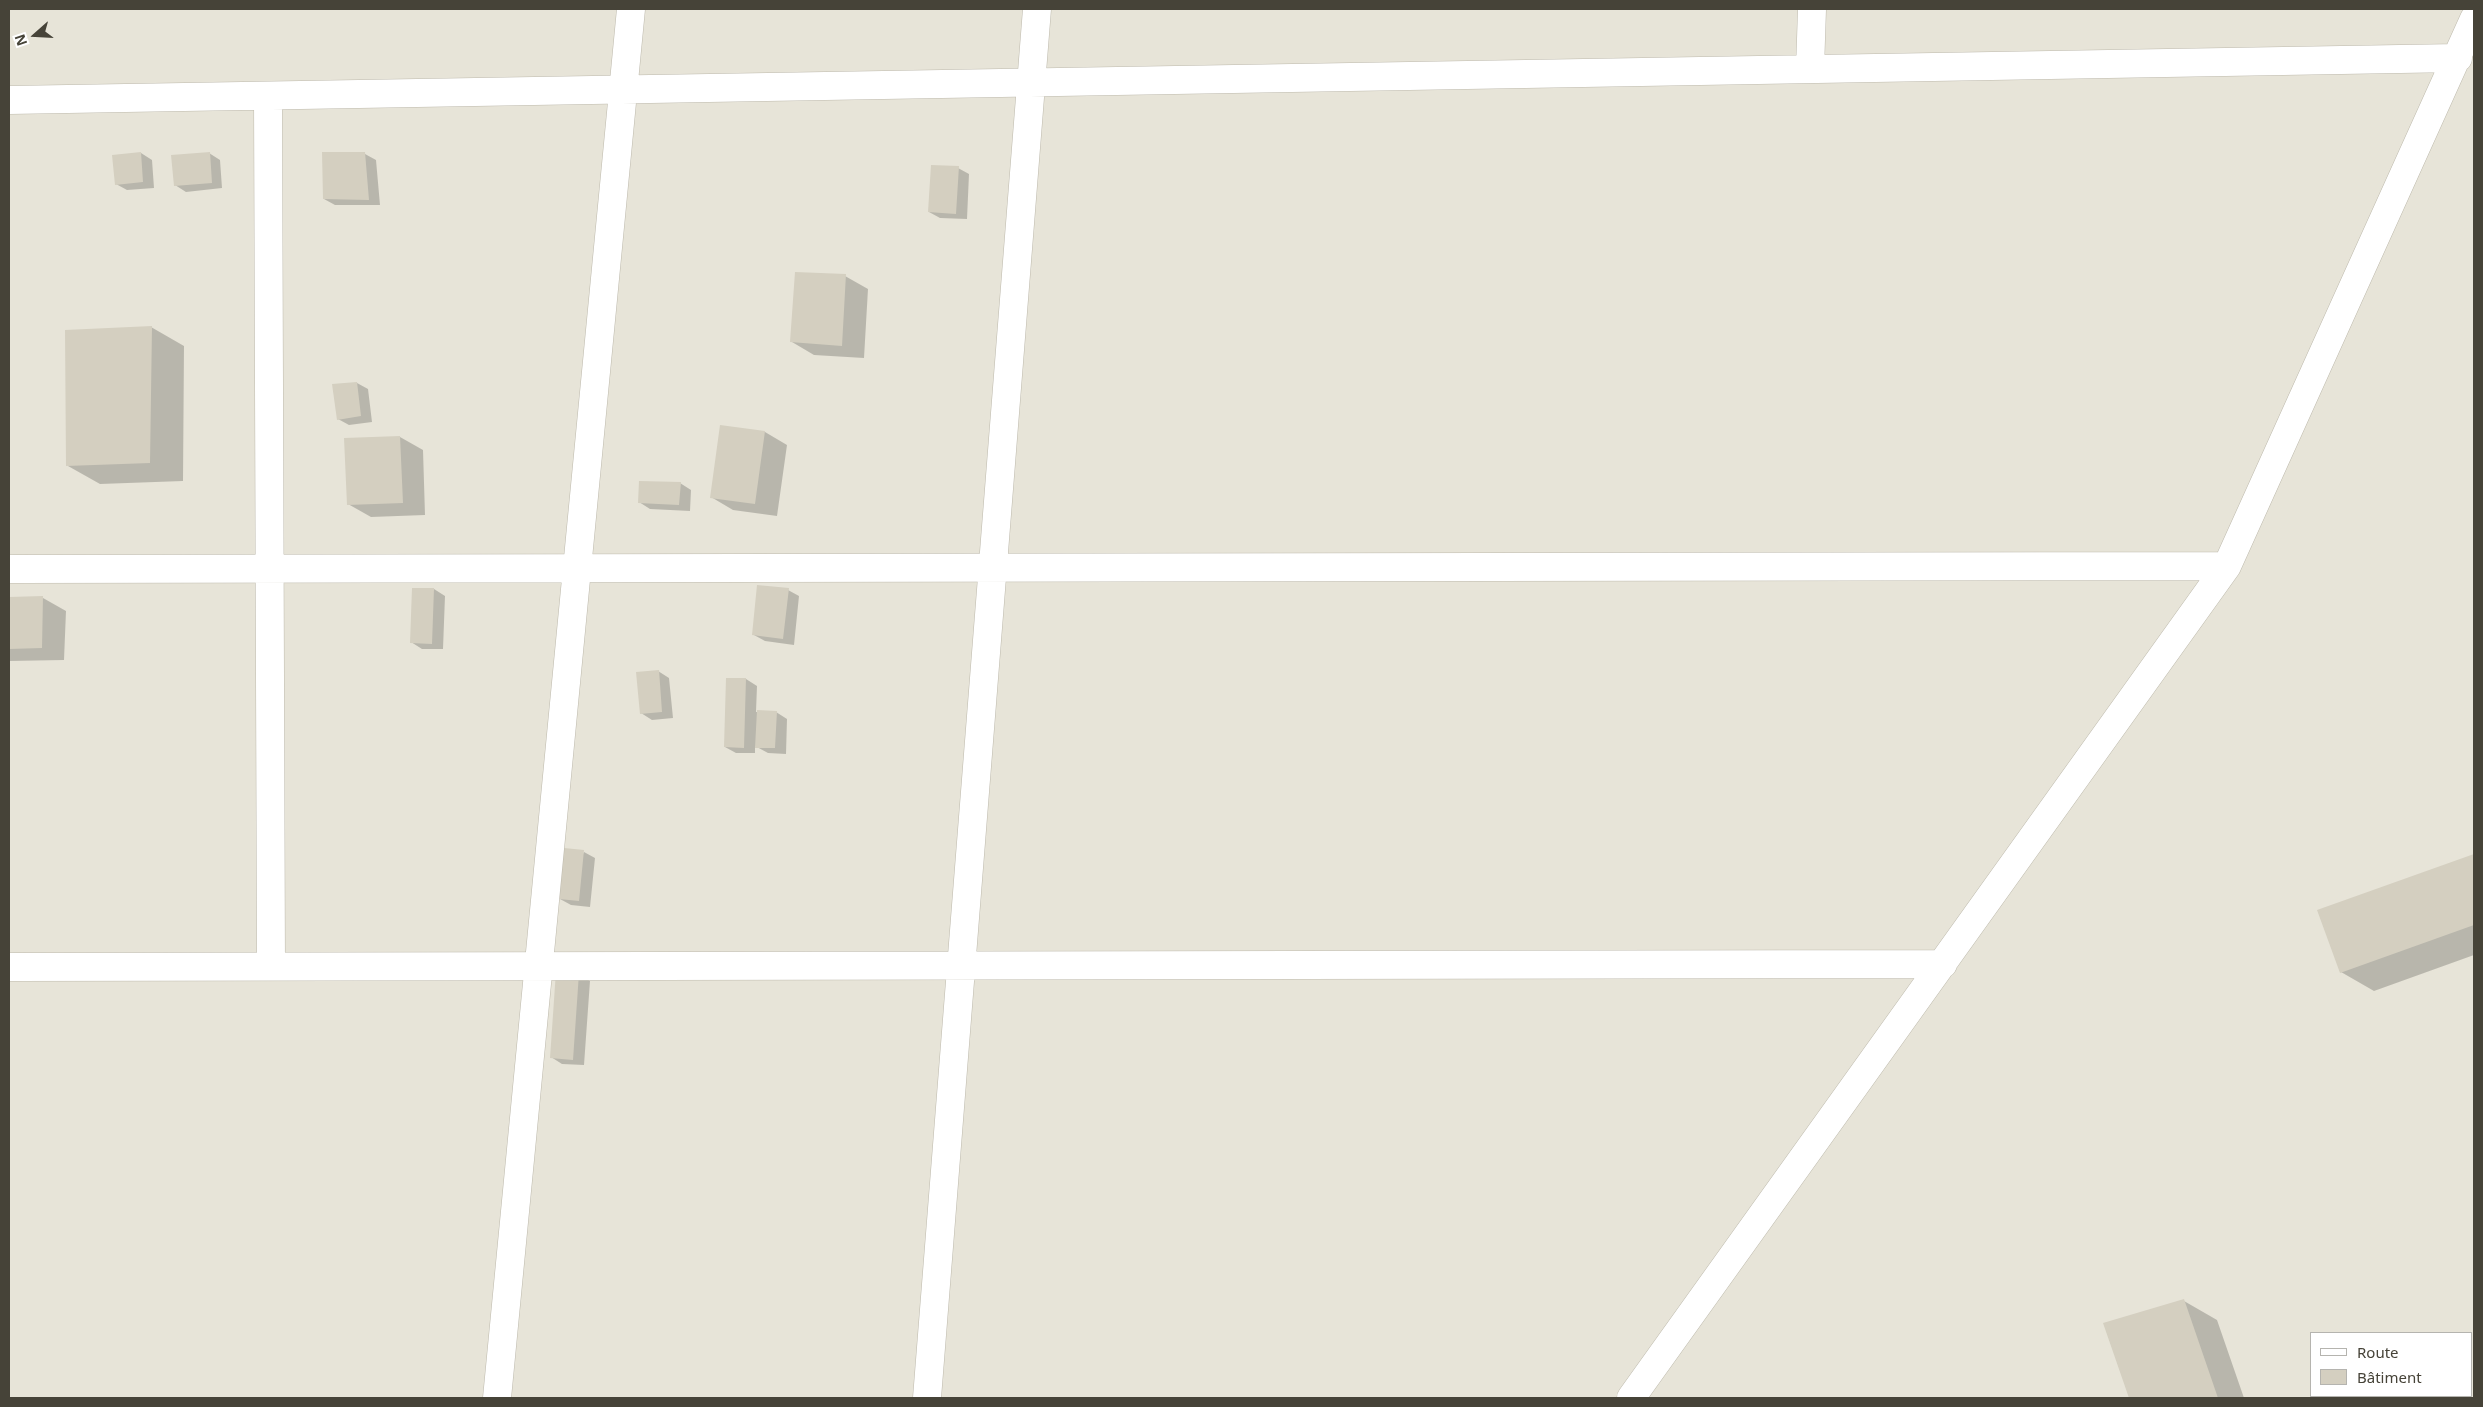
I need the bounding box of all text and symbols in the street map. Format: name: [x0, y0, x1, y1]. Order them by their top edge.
north arrow: [10, 10, 60, 60]
text: N: [10, 32, 31, 49]
legend: [2310, 1332, 2473, 1397]
text: Route: [2357, 1342, 2399, 1362]
text: Bâtiment: [2357, 1367, 2422, 1387]

